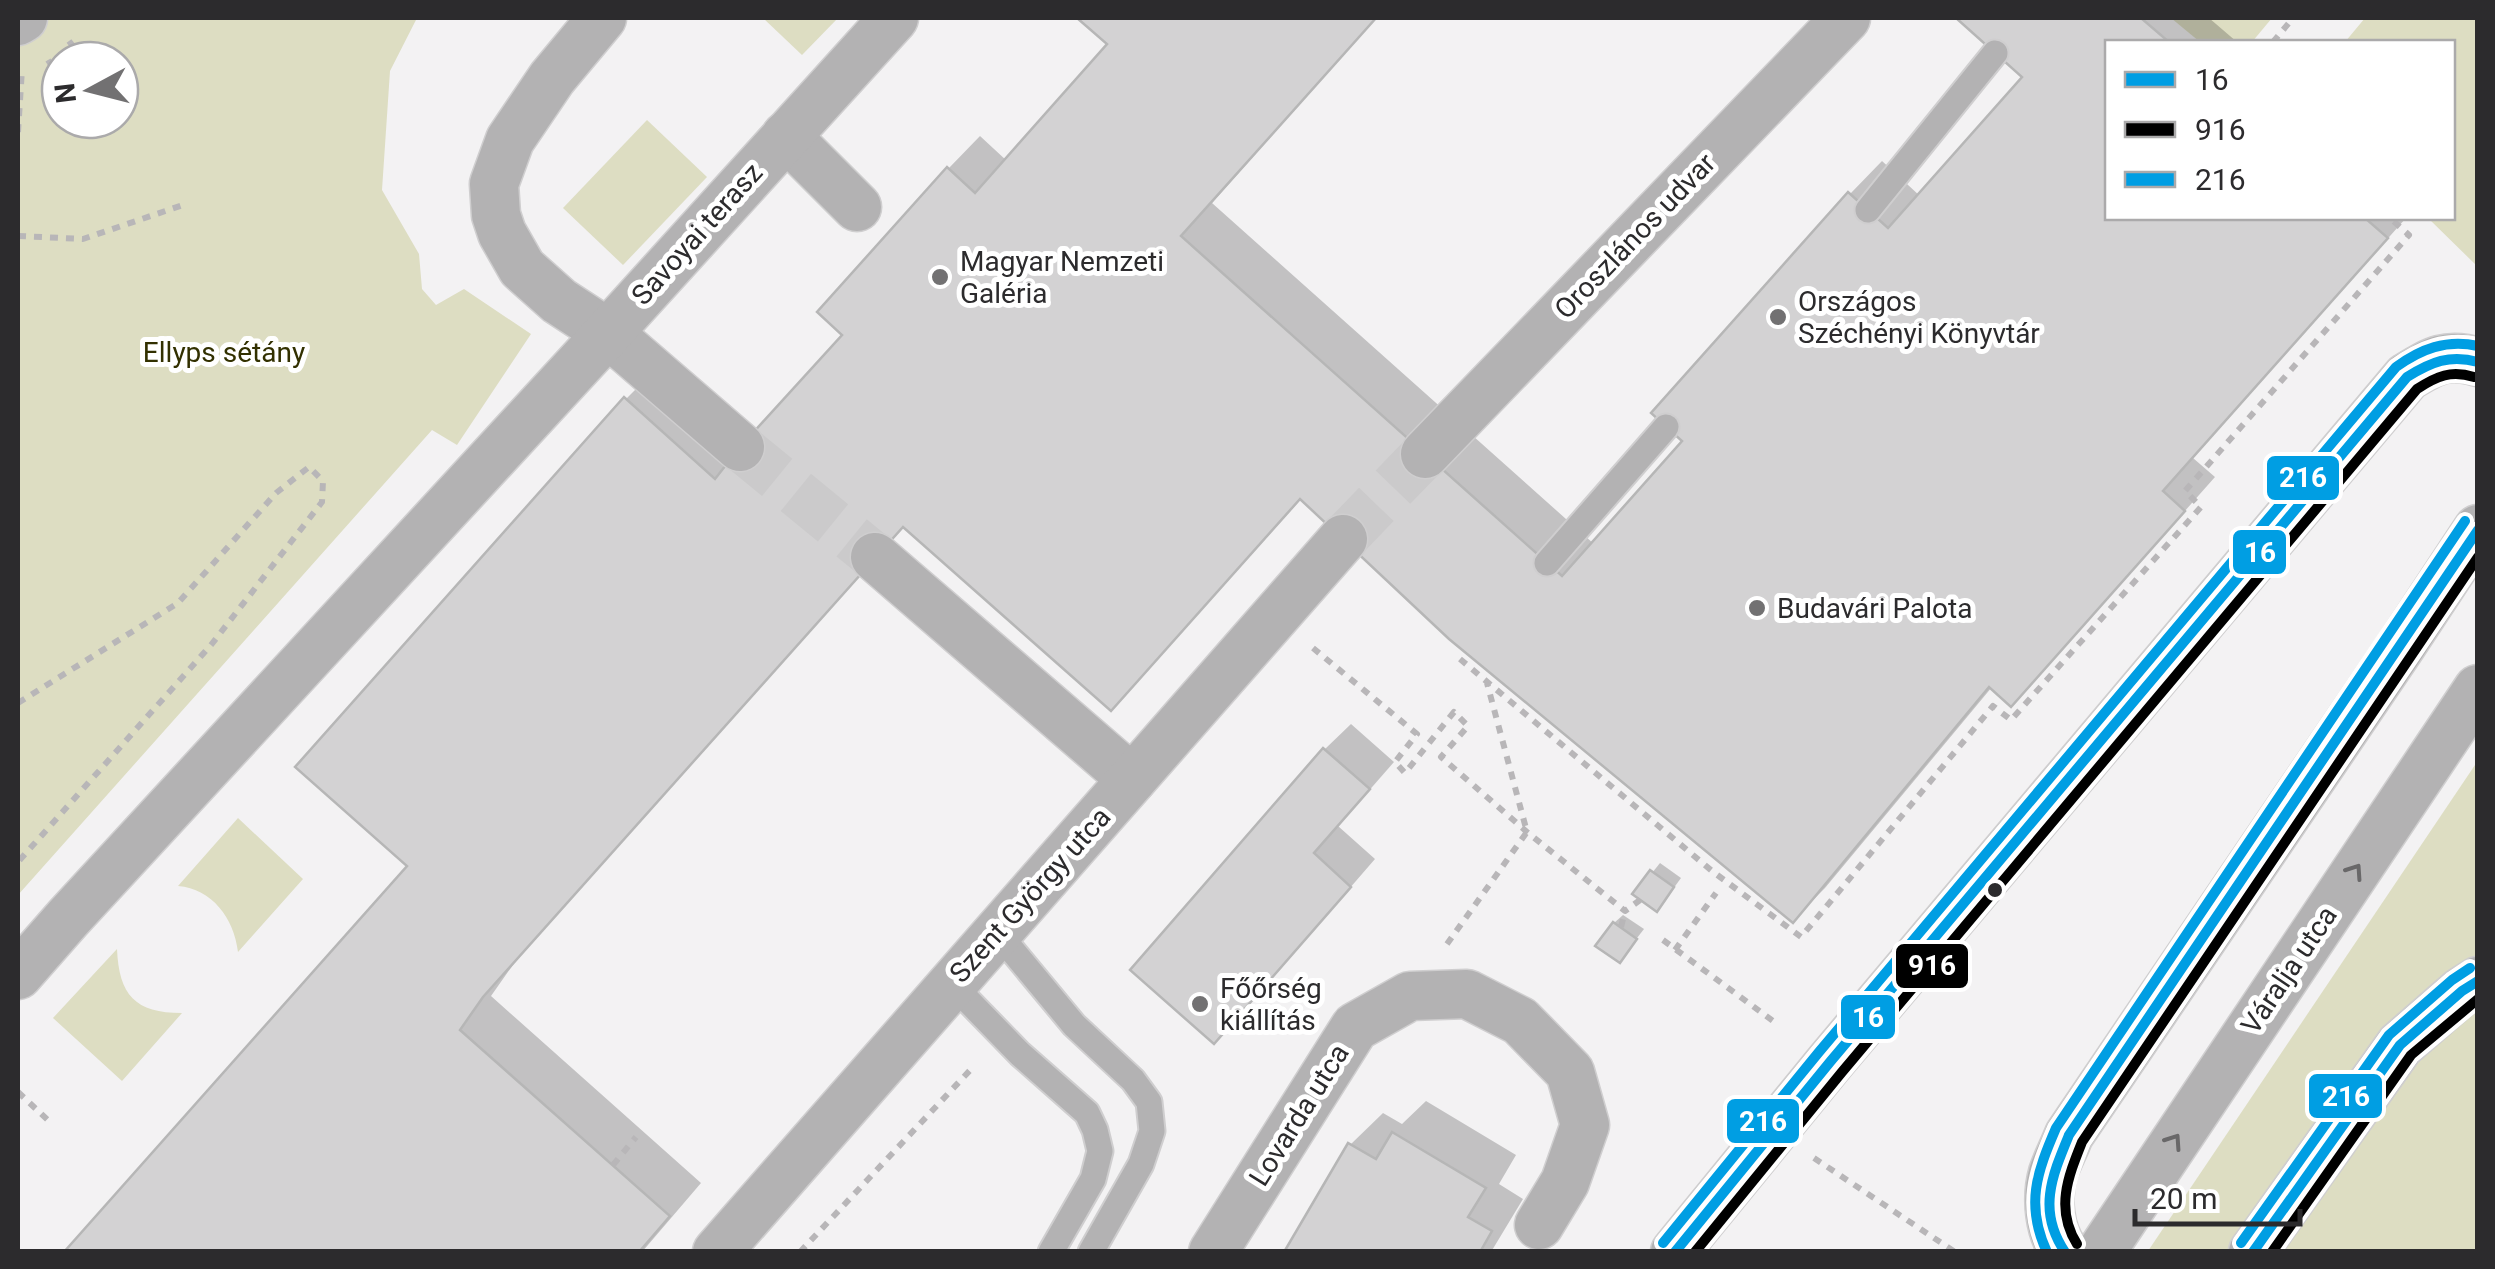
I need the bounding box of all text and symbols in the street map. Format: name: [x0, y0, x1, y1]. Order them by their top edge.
north arrow: [40, 40, 140, 140]
legend: [2105, 40, 2455, 220]
text: 16: [2195, 62, 2229, 97]
text: N: [48, 81, 83, 105]
text: 916: [2195, 112, 2246, 147]
street label: Oroszlános udvar: [1548, 146, 1723, 325]
street label: Savoyai terasz: [625, 156, 769, 312]
text: 216: [2195, 162, 2246, 197]
place label: Magyar Nemzeti Galéria: [960, 245, 1164, 310]
marker: Magyar Nemzeti Galéria: [929, 266, 951, 288]
place label: Országos Széchényi Könyvtár: [1798, 285, 2040, 350]
marker: Országos Széchényi Könyvtár: [1767, 306, 1789, 328]
park label: Ellyps sétány: [143, 336, 305, 369]
line badge: 216: [2265, 454, 2341, 502]
text: 216: [2279, 461, 2327, 494]
line badge: 16: [2231, 528, 2288, 576]
text: 16: [2244, 536, 2276, 569]
place label: Budavári Palota: [1777, 592, 1972, 625]
marker: Budavári Palota: [1746, 597, 1768, 619]
street label: Szent György utca: [943, 801, 1117, 989]
one-way arrow: [2343, 864, 2362, 882]
unlabelled marker: [1985, 880, 2005, 900]
street label: Váralja utca: [2234, 900, 2344, 1040]
line badge: 916: [1894, 942, 1970, 990]
text: 916: [1908, 949, 1956, 982]
place label: Főőrség kiállítás: [1220, 972, 1322, 1037]
marker: Főőrség kiállítás: [1189, 993, 1211, 1015]
line badge: 16: [1839, 993, 1897, 1041]
text: 16: [1852, 1001, 1884, 1034]
street label: Lovarda utca: [1242, 1038, 1356, 1192]
line badge: 216: [2307, 1072, 2384, 1120]
text: 216: [2322, 1080, 2370, 1113]
line badge: 216: [1725, 1097, 1801, 1145]
text: 216: [1739, 1105, 1787, 1138]
one-way arrow: [2162, 1134, 2181, 1152]
scale bar: [2135, 1164, 2300, 1226]
text: 20 m: [2150, 1181, 2217, 1216]

